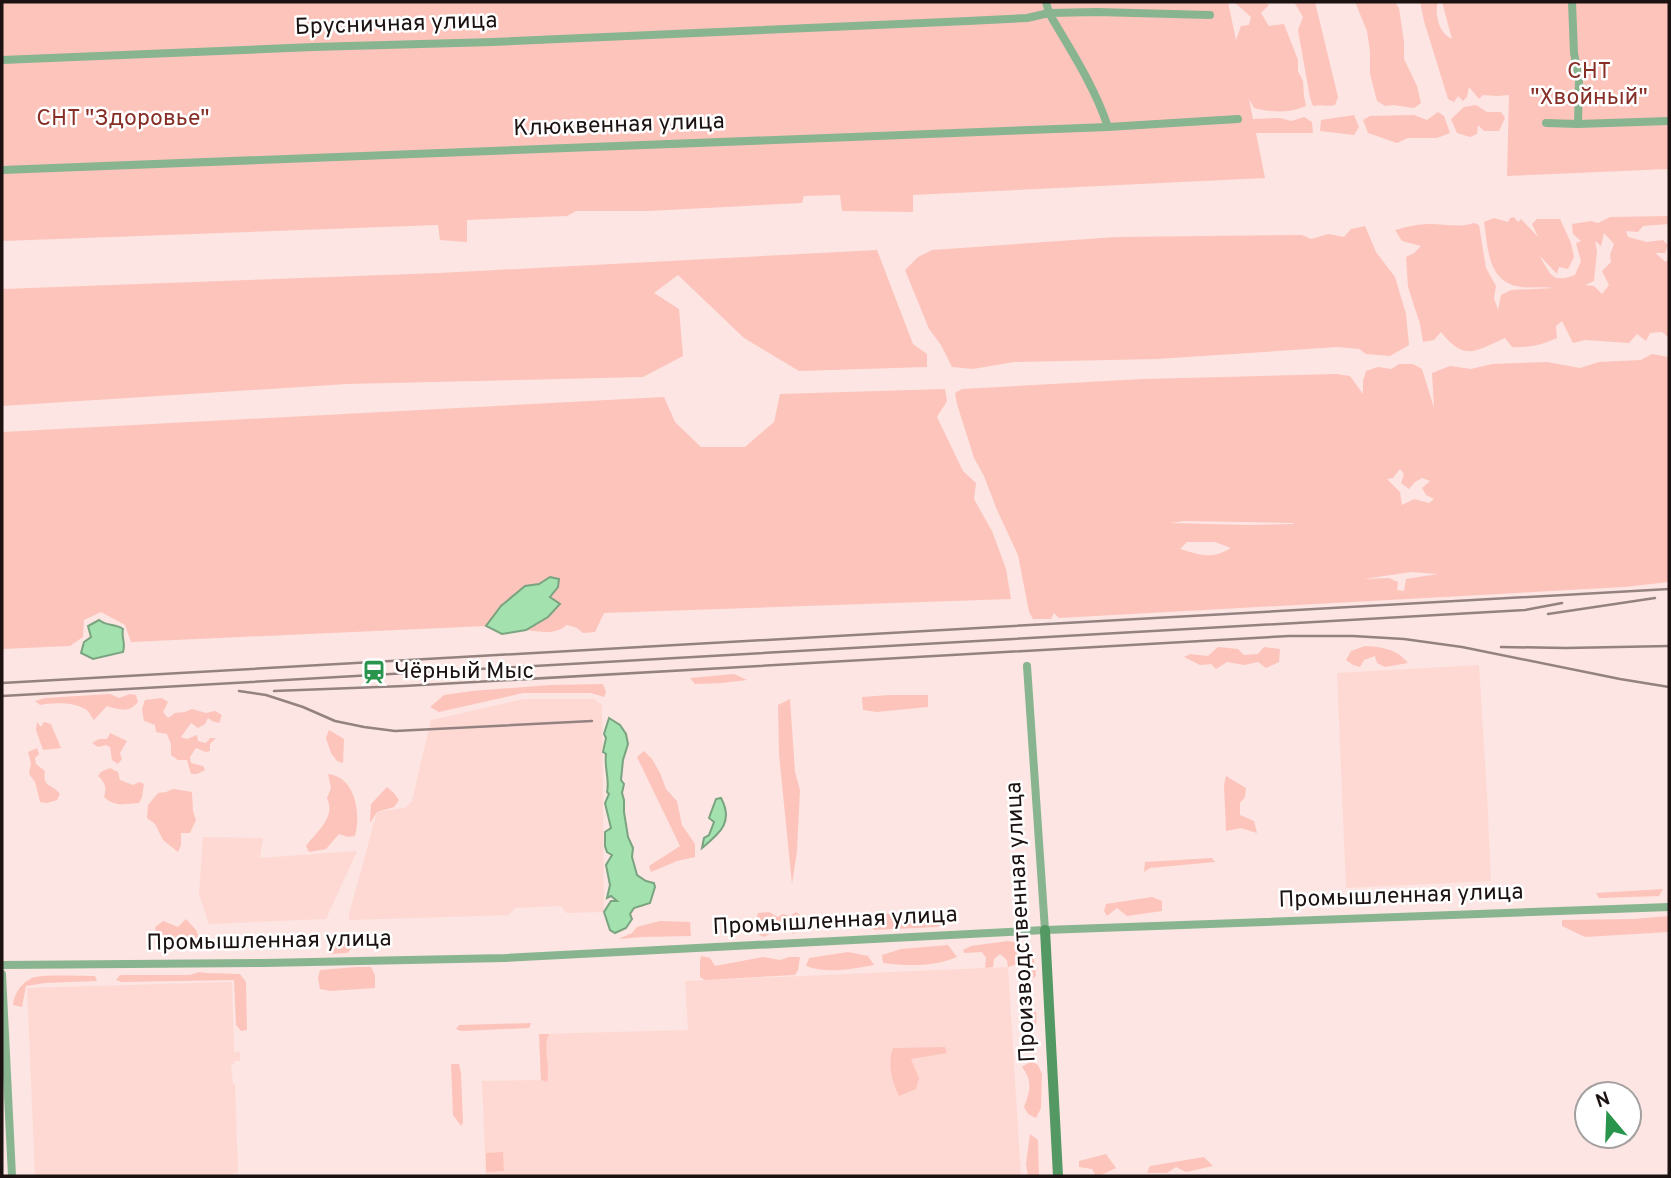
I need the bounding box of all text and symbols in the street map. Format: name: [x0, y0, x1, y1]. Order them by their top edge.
street label: Брусничная улица: [294, 7, 498, 43]
park label: СНТ "Хвойный": [1530, 58, 1648, 113]
park label: СНТ "Здоровье": [36, 105, 210, 134]
street label: Клюквенная улица: [513, 108, 725, 144]
station icon: Чёрный Мыс: [360, 658, 388, 686]
place label: Чёрный Мыс: [394, 658, 534, 687]
street label: Производственная улица: [1000, 781, 1044, 1063]
street label: Промышленная улица: [1278, 878, 1524, 916]
street label: Промышленная улица: [712, 901, 958, 943]
street label: Промышленная улица: [146, 925, 392, 959]
north arrow: [1573, 1080, 1643, 1150]
text: N: [1593, 1087, 1613, 1114]

